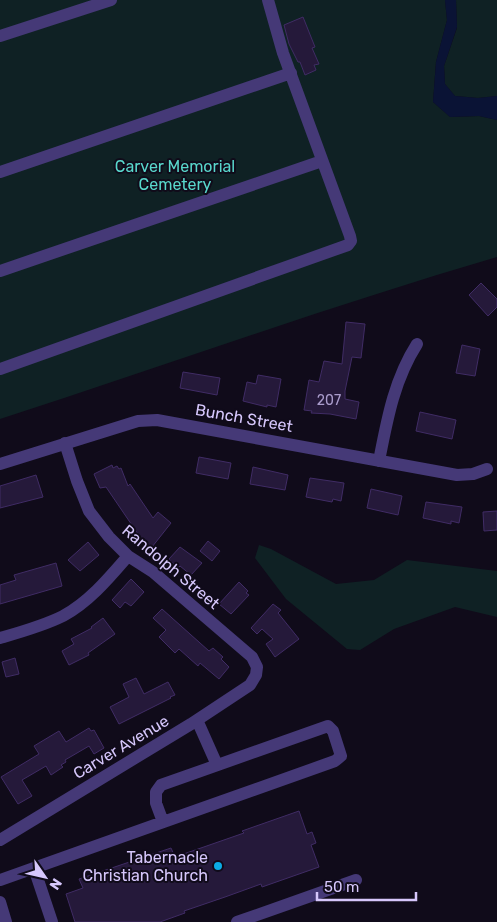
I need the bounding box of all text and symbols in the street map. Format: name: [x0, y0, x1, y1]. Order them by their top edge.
park label: Carver Memorial Cemetery: [115, 157, 235, 194]
house number: 207: [317, 392, 341, 409]
street label: Bunch Street: [194, 400, 294, 436]
street label: Randolph Street: [119, 521, 223, 613]
street label: Carver Avenue: [70, 711, 172, 783]
place label: Tabernacle Christian Church: [82, 848, 208, 885]
north arrow: [20, 852, 70, 902]
marker: Tabernacle Christian Church: [212, 860, 224, 872]
scale bar: [317, 870, 416, 902]
text: N: [45, 875, 65, 893]
text: 50 m: [324, 878, 359, 896]

